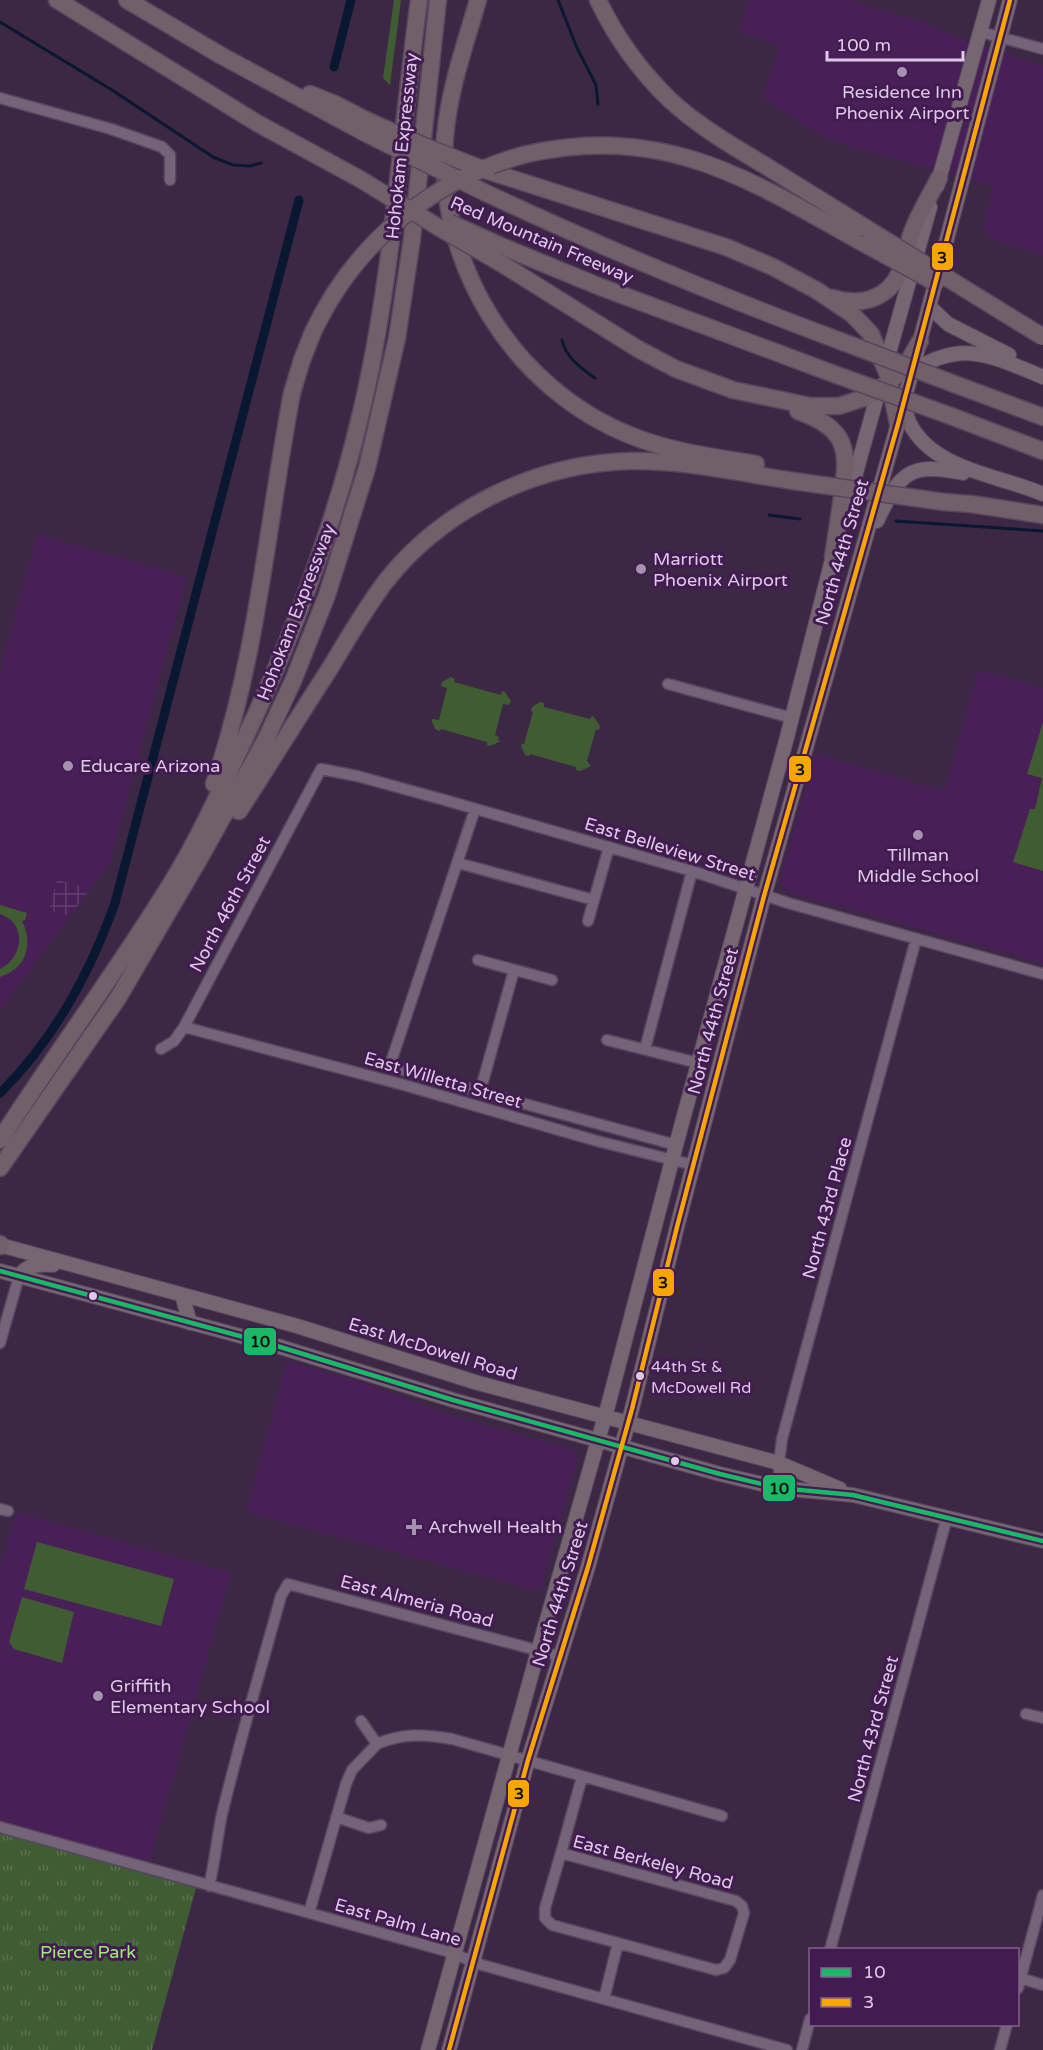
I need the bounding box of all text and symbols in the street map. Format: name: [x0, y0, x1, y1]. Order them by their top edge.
scale bar: [827, 24, 964, 62]
text: 100 m: [836, 34, 891, 56]
street label: Hohokam Expressway: [381, 51, 423, 240]
marker: Residence Inn Phoenix Airport: [895, 65, 909, 79]
place label: Residence Inn Phoenix Airport: [835, 81, 969, 124]
street label: Red Mountain Freeway: [447, 191, 637, 289]
line badge: 3: [931, 242, 954, 271]
text: 3: [937, 248, 947, 268]
street label: North 44th Street: [811, 476, 873, 628]
street label: Hohokam Expressway: [252, 520, 340, 703]
place label: Marriott Phoenix Airport: [653, 548, 788, 591]
marker: Marriott Phoenix Airport: [634, 562, 648, 576]
place label: Educare Arizona: [80, 755, 220, 777]
line badge: 3: [788, 755, 812, 783]
marker: Educare Arizona: [61, 759, 75, 773]
text: 3: [795, 760, 805, 780]
street label: East Belleview Street: [582, 812, 758, 886]
marker: Tillman Middle School: [911, 828, 925, 842]
street label: North 46th Street: [185, 832, 275, 976]
place label: Tillman Middle School: [857, 844, 979, 887]
street label: North 44th Street: [683, 945, 743, 1097]
street label: East Willetta Street: [362, 1047, 525, 1113]
street label: North 43rd Place: [797, 1135, 857, 1281]
line badge: 3: [652, 1268, 675, 1297]
text: 3: [658, 1273, 668, 1293]
unlabelled marker: [87, 1290, 99, 1302]
street label: East McDowell Road: [346, 1313, 520, 1385]
line badge: 10: [243, 1327, 277, 1356]
text: 10: [250, 1332, 270, 1352]
place label: 44th St & McDowell Rd: [651, 1357, 751, 1398]
marker: 44th St & McDowell Rd: [634, 1370, 646, 1382]
unlabelled marker: [669, 1455, 681, 1467]
line badge: 10: [762, 1474, 796, 1502]
text: 10: [769, 1479, 789, 1499]
place label: Archwell Health: [428, 1516, 562, 1538]
marker: Archwell Health: [405, 1518, 423, 1536]
street label: North 44th Street: [527, 1518, 593, 1669]
street label: East Almeria Road: [338, 1570, 496, 1632]
street label: North 43rd Street: [843, 1653, 903, 1805]
place label: Griffith Elementary School: [110, 1675, 270, 1718]
marker: Griffith Elementary School: [91, 1689, 105, 1703]
line badge: 3: [507, 1779, 530, 1808]
text: 3: [514, 1784, 524, 1804]
street label: East Berkeley Road: [570, 1830, 736, 1894]
street label: East Palm Lane: [332, 1893, 464, 1951]
park label: Pierce Park: [40, 1941, 136, 1963]
legend: [809, 1948, 1019, 2026]
text: 10: [863, 1961, 886, 1983]
text: 3: [863, 1991, 874, 2013]

